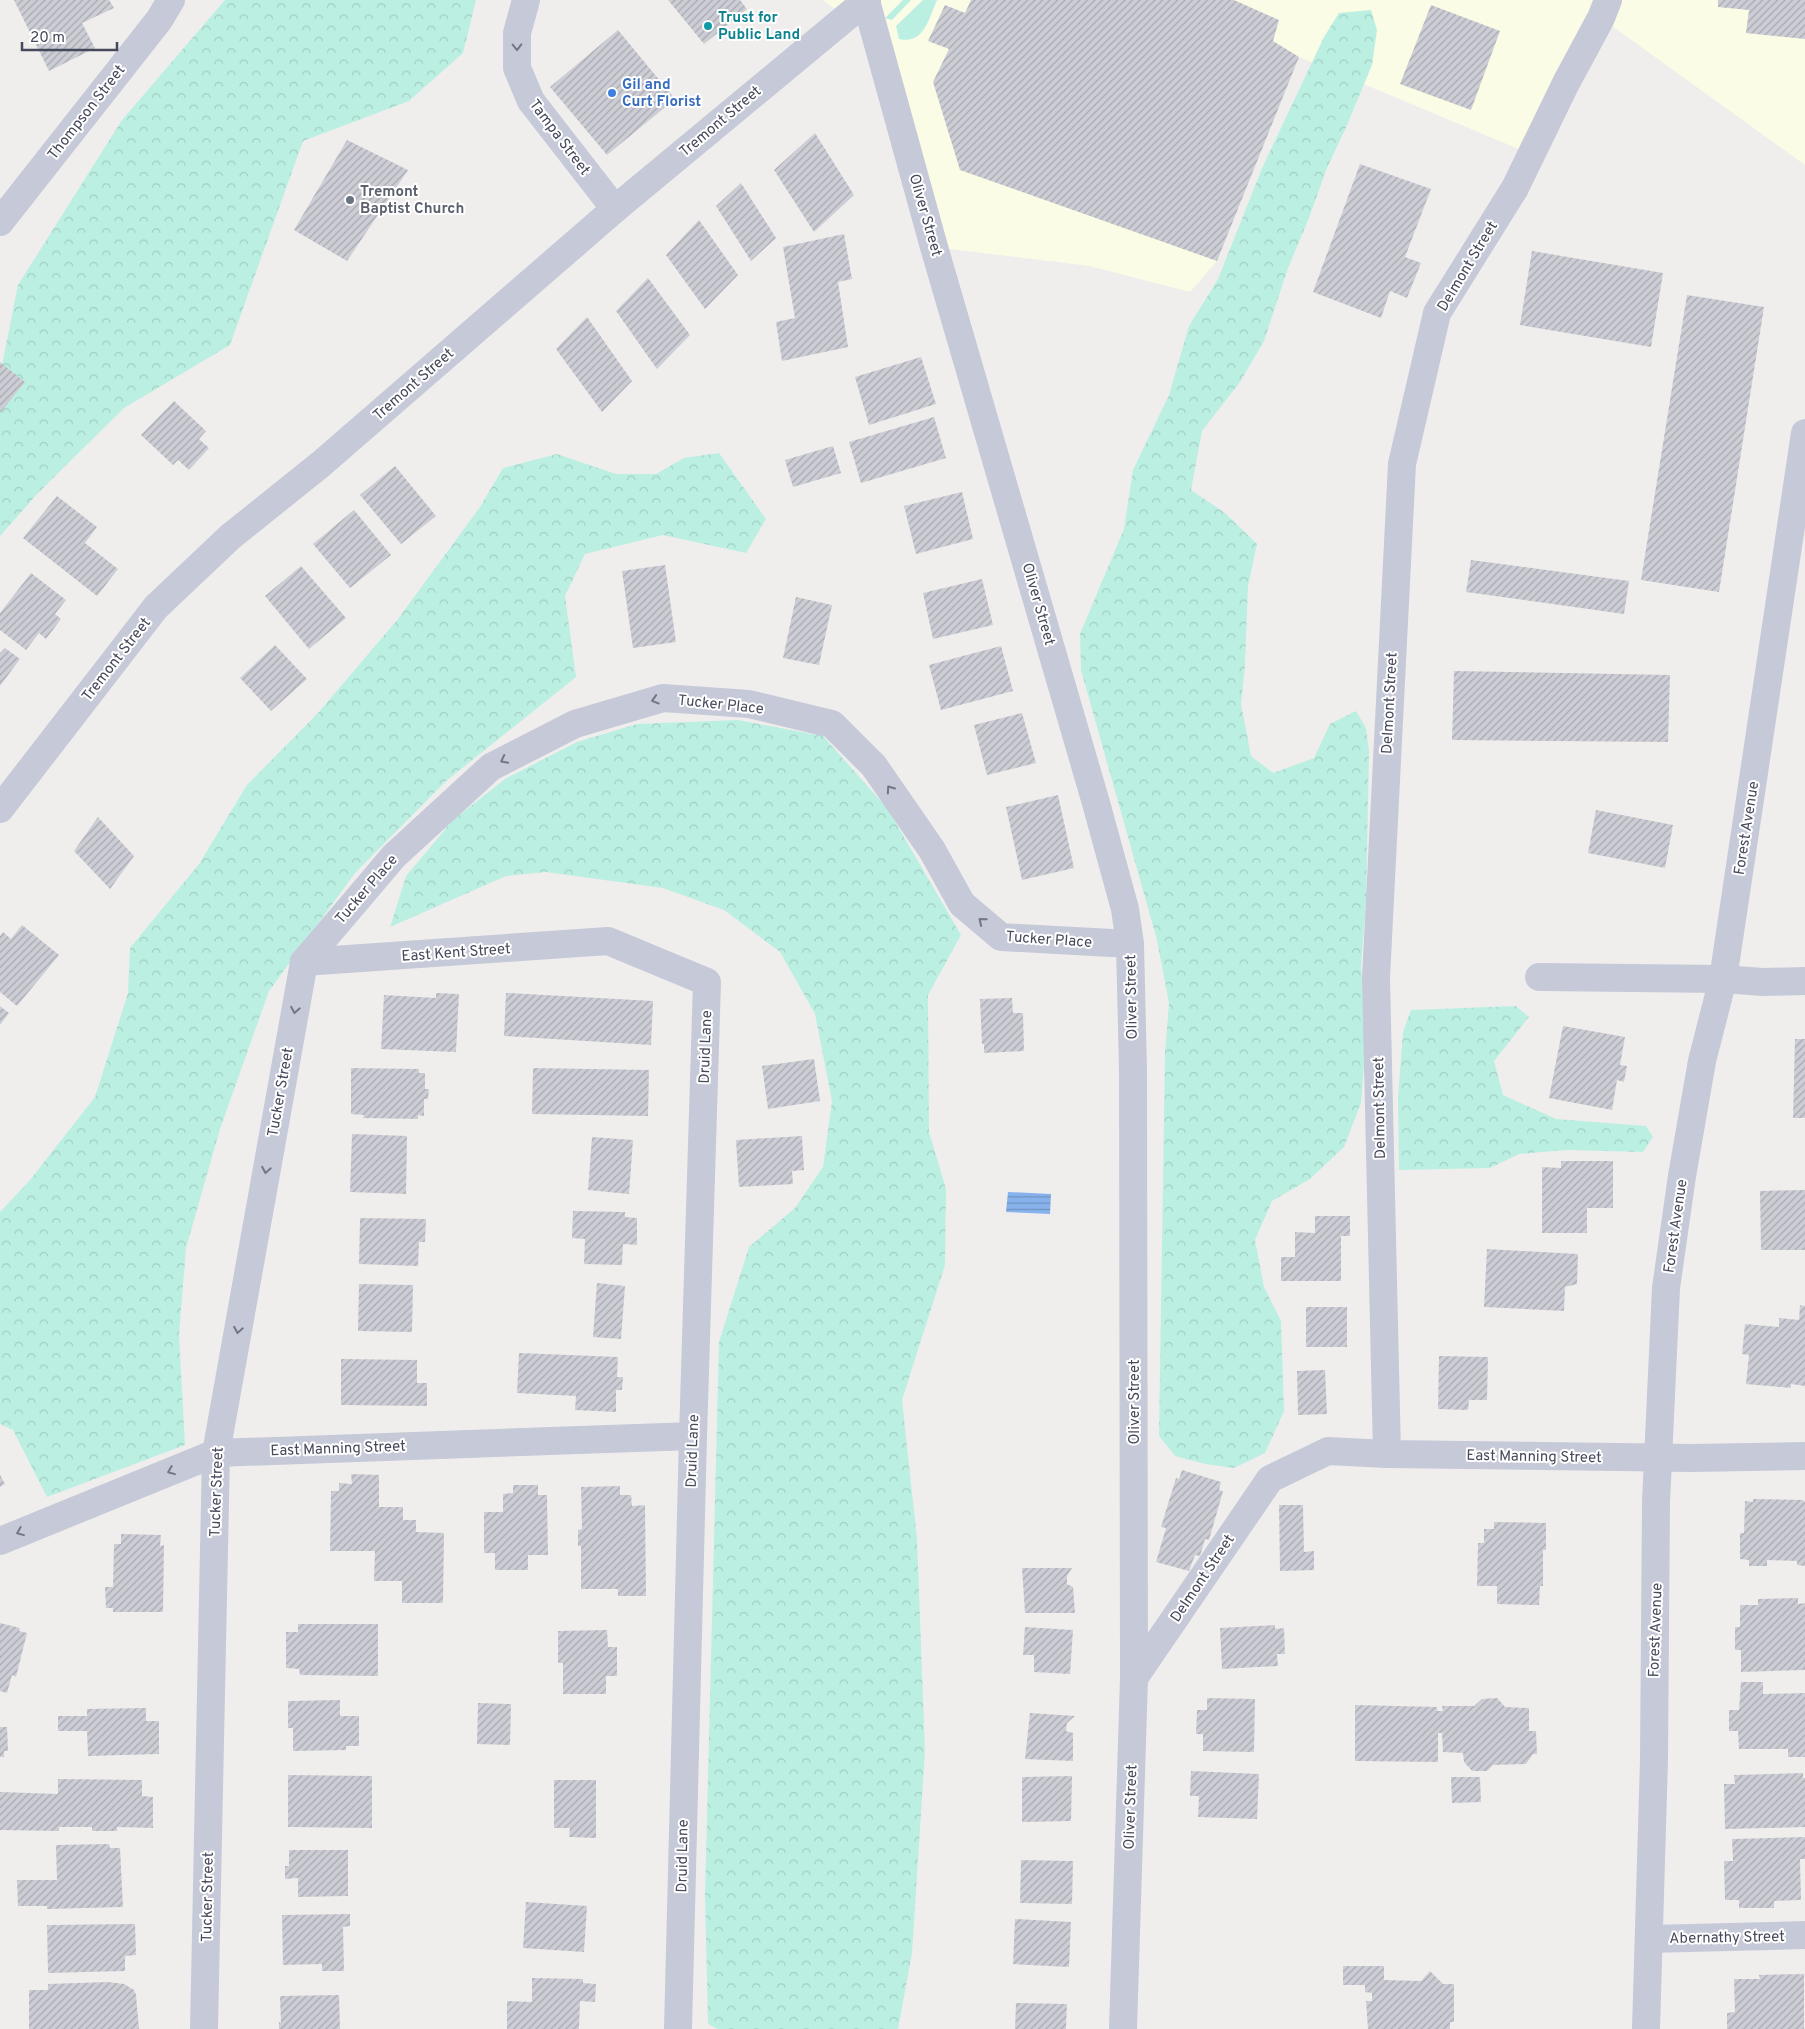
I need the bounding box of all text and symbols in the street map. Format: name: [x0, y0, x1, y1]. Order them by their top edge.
place label: Trust for Public Land: [718, 9, 800, 45]
scale bar: [22, 20, 118, 52]
marker: Trust for Public Land: [702, 20, 714, 32]
text: 20 m: [30, 29, 65, 48]
one-way arrow: [512, 44, 522, 52]
street label: Thompson Street: [44, 62, 130, 164]
place label: Gil and Curt Florist: [622, 76, 701, 112]
street label: Tremont Street: [676, 82, 766, 162]
marker: Gil and Curt Florist: [606, 87, 618, 99]
street label: Tampa Street: [524, 96, 594, 180]
street label: Oliver Street: [904, 172, 945, 259]
place label: Tremont Baptist Church: [360, 183, 464, 219]
marker: Tremont Baptist Church: [344, 194, 356, 206]
street label: Delmont Street: [1434, 218, 1503, 315]
street label: Tremont Street: [370, 345, 458, 425]
street label: Oliver Street: [1017, 561, 1058, 648]
street label: Tremont Street: [79, 614, 156, 706]
street label: Delmont Street: [1378, 652, 1403, 755]
street label: Tucker Place: [677, 692, 765, 719]
one-way arrow: [651, 695, 659, 705]
one-way arrow: [500, 754, 509, 764]
street label: Forest Avenue: [1731, 780, 1764, 876]
one-way arrow: [887, 785, 896, 795]
street label: Tucker Place: [332, 851, 403, 929]
one-way arrow: [979, 918, 988, 927]
street label: Tucker Place: [1005, 928, 1093, 953]
street label: East Kent Street: [401, 940, 511, 967]
street label: Oliver Street: [1122, 954, 1143, 1040]
one-way arrow: [291, 1006, 301, 1015]
street label: Druid Lane: [696, 1010, 717, 1084]
street label: Tucker Street: [264, 1046, 299, 1138]
street label: Delmont Street: [1370, 1057, 1391, 1159]
one-way arrow: [262, 1166, 272, 1175]
street label: Forest Avenue: [1660, 1178, 1692, 1274]
one-way arrow: [233, 1326, 243, 1334]
street label: Oliver Street: [1126, 1359, 1145, 1445]
street label: Druid Lane: [683, 1414, 704, 1488]
street label: East Manning Street: [270, 1438, 406, 1461]
street label: Tucker Street: [206, 1447, 229, 1538]
street label: East Manning Street: [1466, 1447, 1602, 1468]
one-way arrow: [167, 1465, 176, 1475]
one-way arrow: [16, 1526, 25, 1537]
street label: Delmont Street: [1167, 1531, 1240, 1626]
street label: Forest Avenue: [1645, 1582, 1668, 1678]
street label: Oliver Street: [1121, 1764, 1142, 1850]
street label: Druid Lane: [673, 1819, 694, 1893]
street label: Tucker Street: [198, 1852, 219, 1942]
street label: Abernathy Street: [1669, 1928, 1785, 1949]

